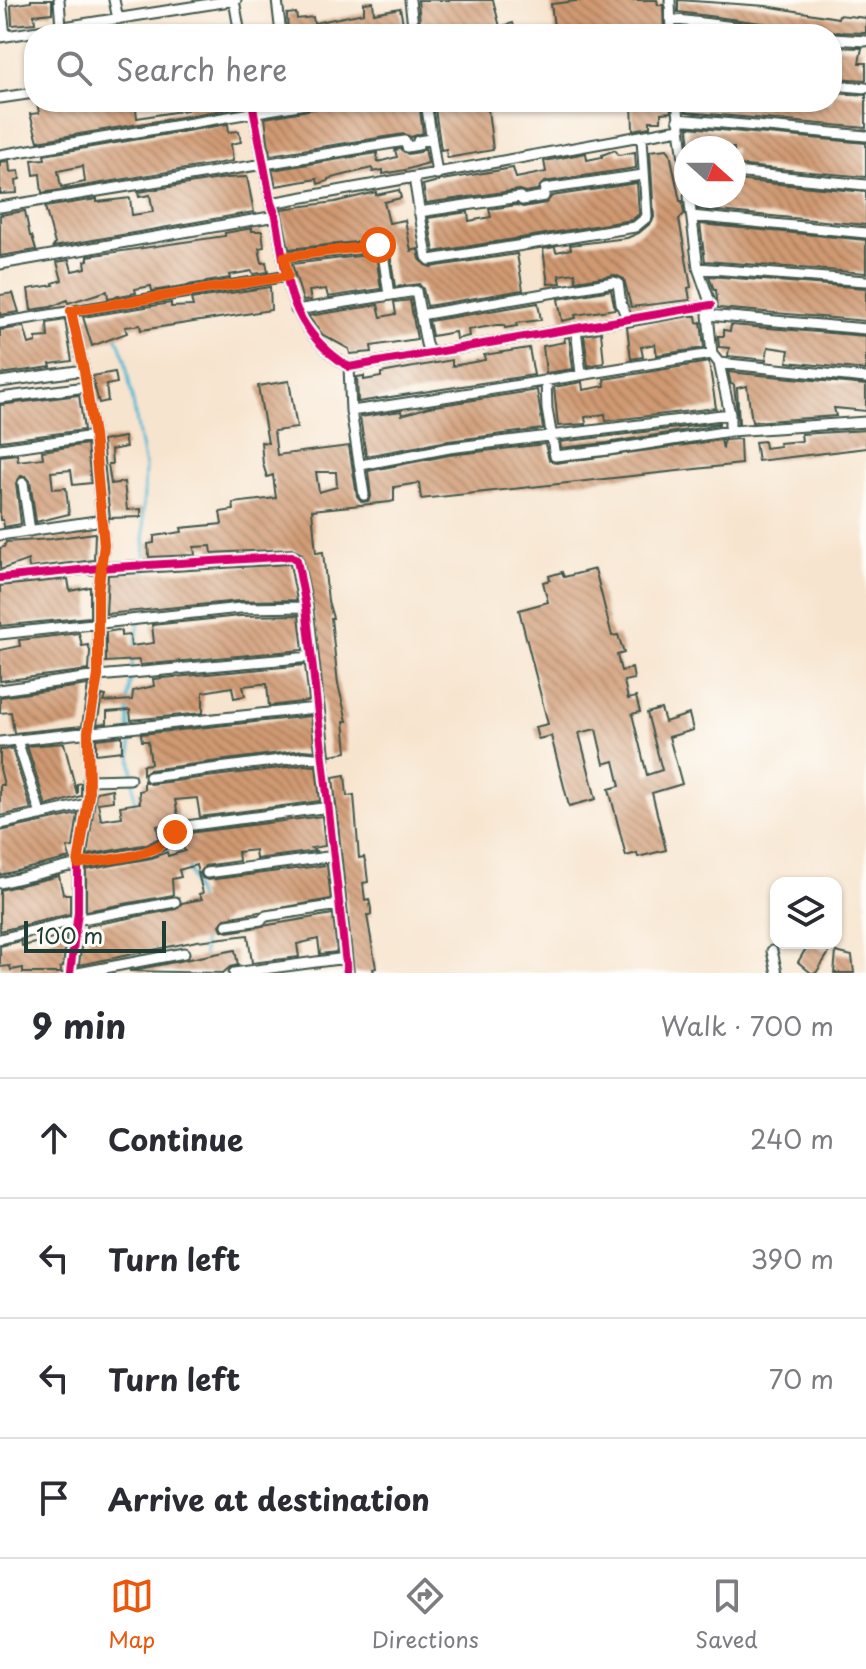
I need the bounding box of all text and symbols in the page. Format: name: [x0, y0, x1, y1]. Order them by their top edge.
search box: [24, 24, 842, 112]
icon: search: [52, 46, 96, 90]
text: Search here: [116, 46, 288, 91]
north arrow: [674, 136, 746, 208]
route start: [360, 227, 396, 263]
route end: [157, 814, 193, 850]
map controls: [770, 877, 842, 949]
button: layers: [770, 877, 842, 949]
scale bar: [24, 917, 166, 953]
text: 100 m: [36, 918, 103, 951]
text: 9 min: [32, 999, 126, 1051]
text: Walk · 700 m: [661, 1006, 834, 1045]
icon: ahead: [32, 1116, 76, 1160]
text: Continue: [108, 1116, 243, 1161]
text: 240 m: [750, 1119, 834, 1158]
icon: left: [32, 1236, 76, 1280]
text: Turn left: [108, 1236, 240, 1281]
text: 390 m: [750, 1239, 834, 1278]
icon: left: [32, 1356, 76, 1400]
text: Turn left: [108, 1356, 240, 1401]
text: 70 m: [769, 1359, 834, 1398]
icon: arrive: [32, 1476, 76, 1520]
text: Arrive at destination: [108, 1476, 430, 1521]
tab: Map: [108, 1574, 155, 1655]
tab: Directions: [372, 1574, 479, 1655]
tab: Saved: [695, 1574, 758, 1655]

